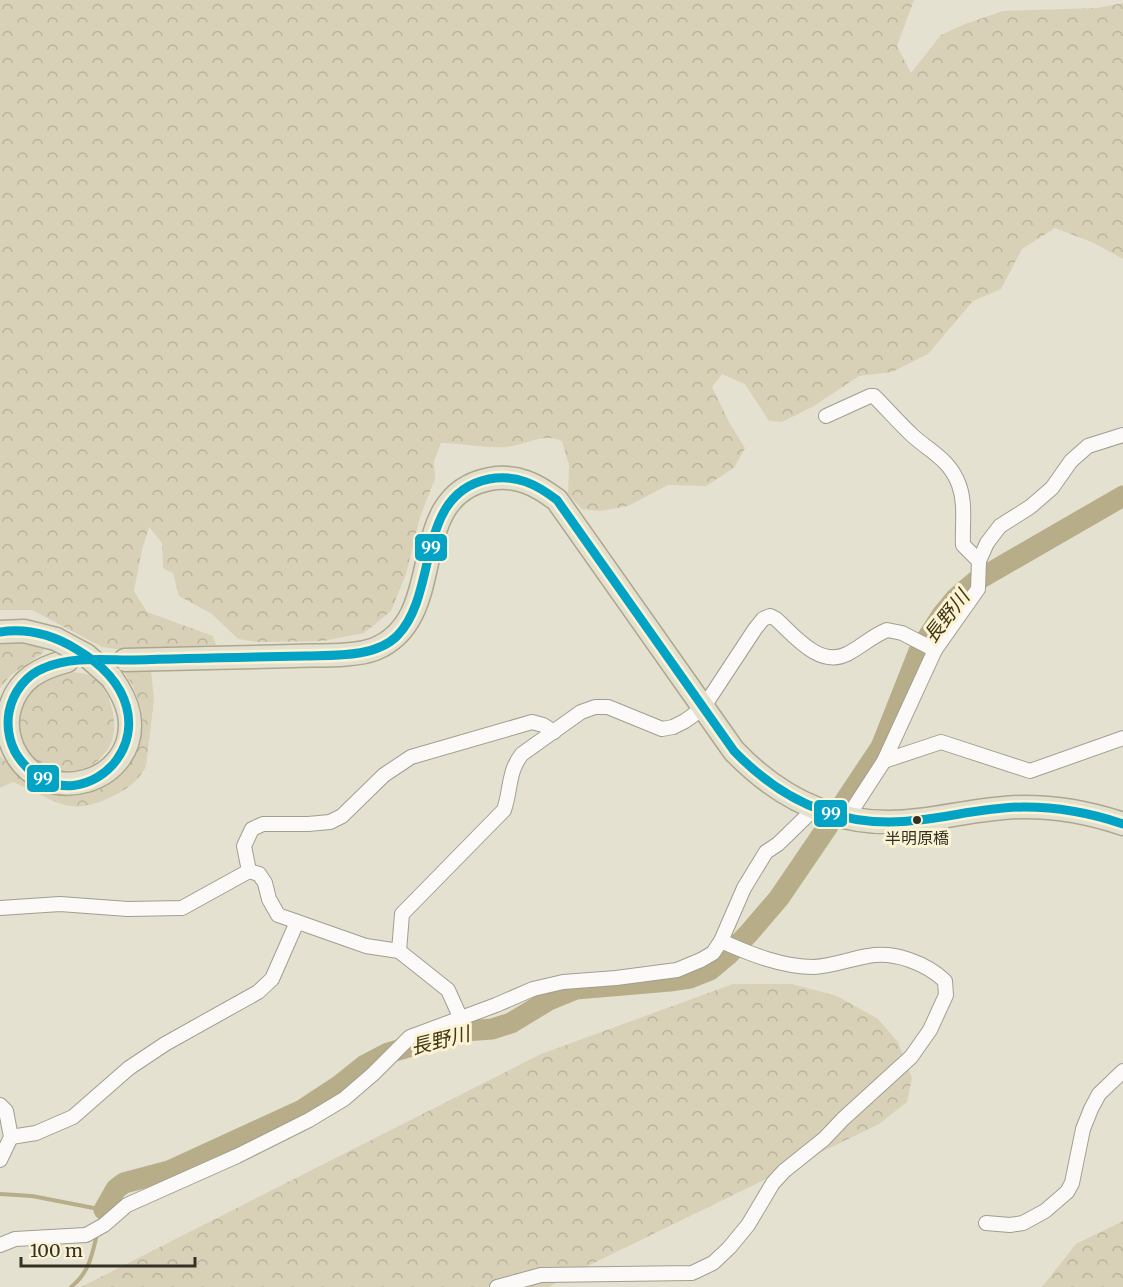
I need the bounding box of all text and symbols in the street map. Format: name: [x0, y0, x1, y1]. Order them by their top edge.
line badge: 99: [414, 533, 448, 562]
text: 99: [421, 537, 441, 557]
water label: 長野川: [918, 583, 976, 647]
line badge: 99: [26, 764, 60, 793]
text: 99: [33, 768, 53, 788]
line badge: 99: [813, 799, 848, 828]
text: 99: [821, 803, 841, 823]
marker: 半明原橋: [911, 814, 923, 826]
place label: 半明原橋: [885, 828, 949, 848]
water label: 長野川: [408, 1020, 474, 1059]
scale bar: [21, 1230, 195, 1268]
text: 100 m: [30, 1239, 83, 1262]

